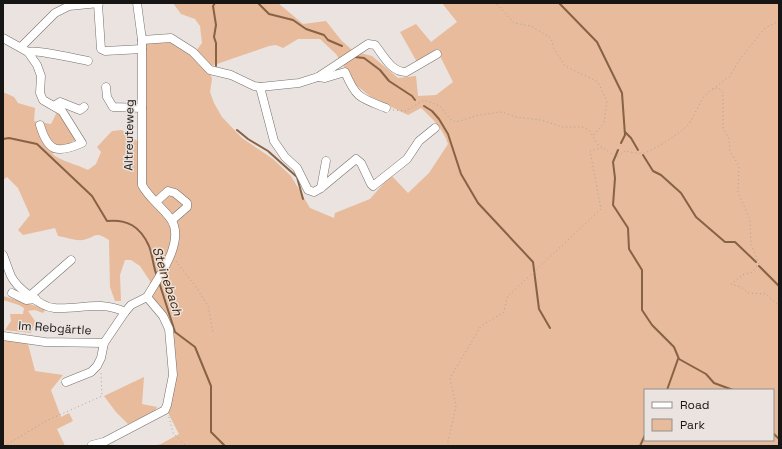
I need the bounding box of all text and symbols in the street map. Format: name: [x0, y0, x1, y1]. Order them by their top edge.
street label: Altreuteweg: [120, 99, 138, 171]
water label: Steinebach: [148, 244, 187, 319]
street label: Im Rebgärtle: [18, 317, 92, 339]
legend: [644, 389, 774, 441]
text: Road: [680, 397, 709, 413]
text: Park: [680, 417, 705, 433]

